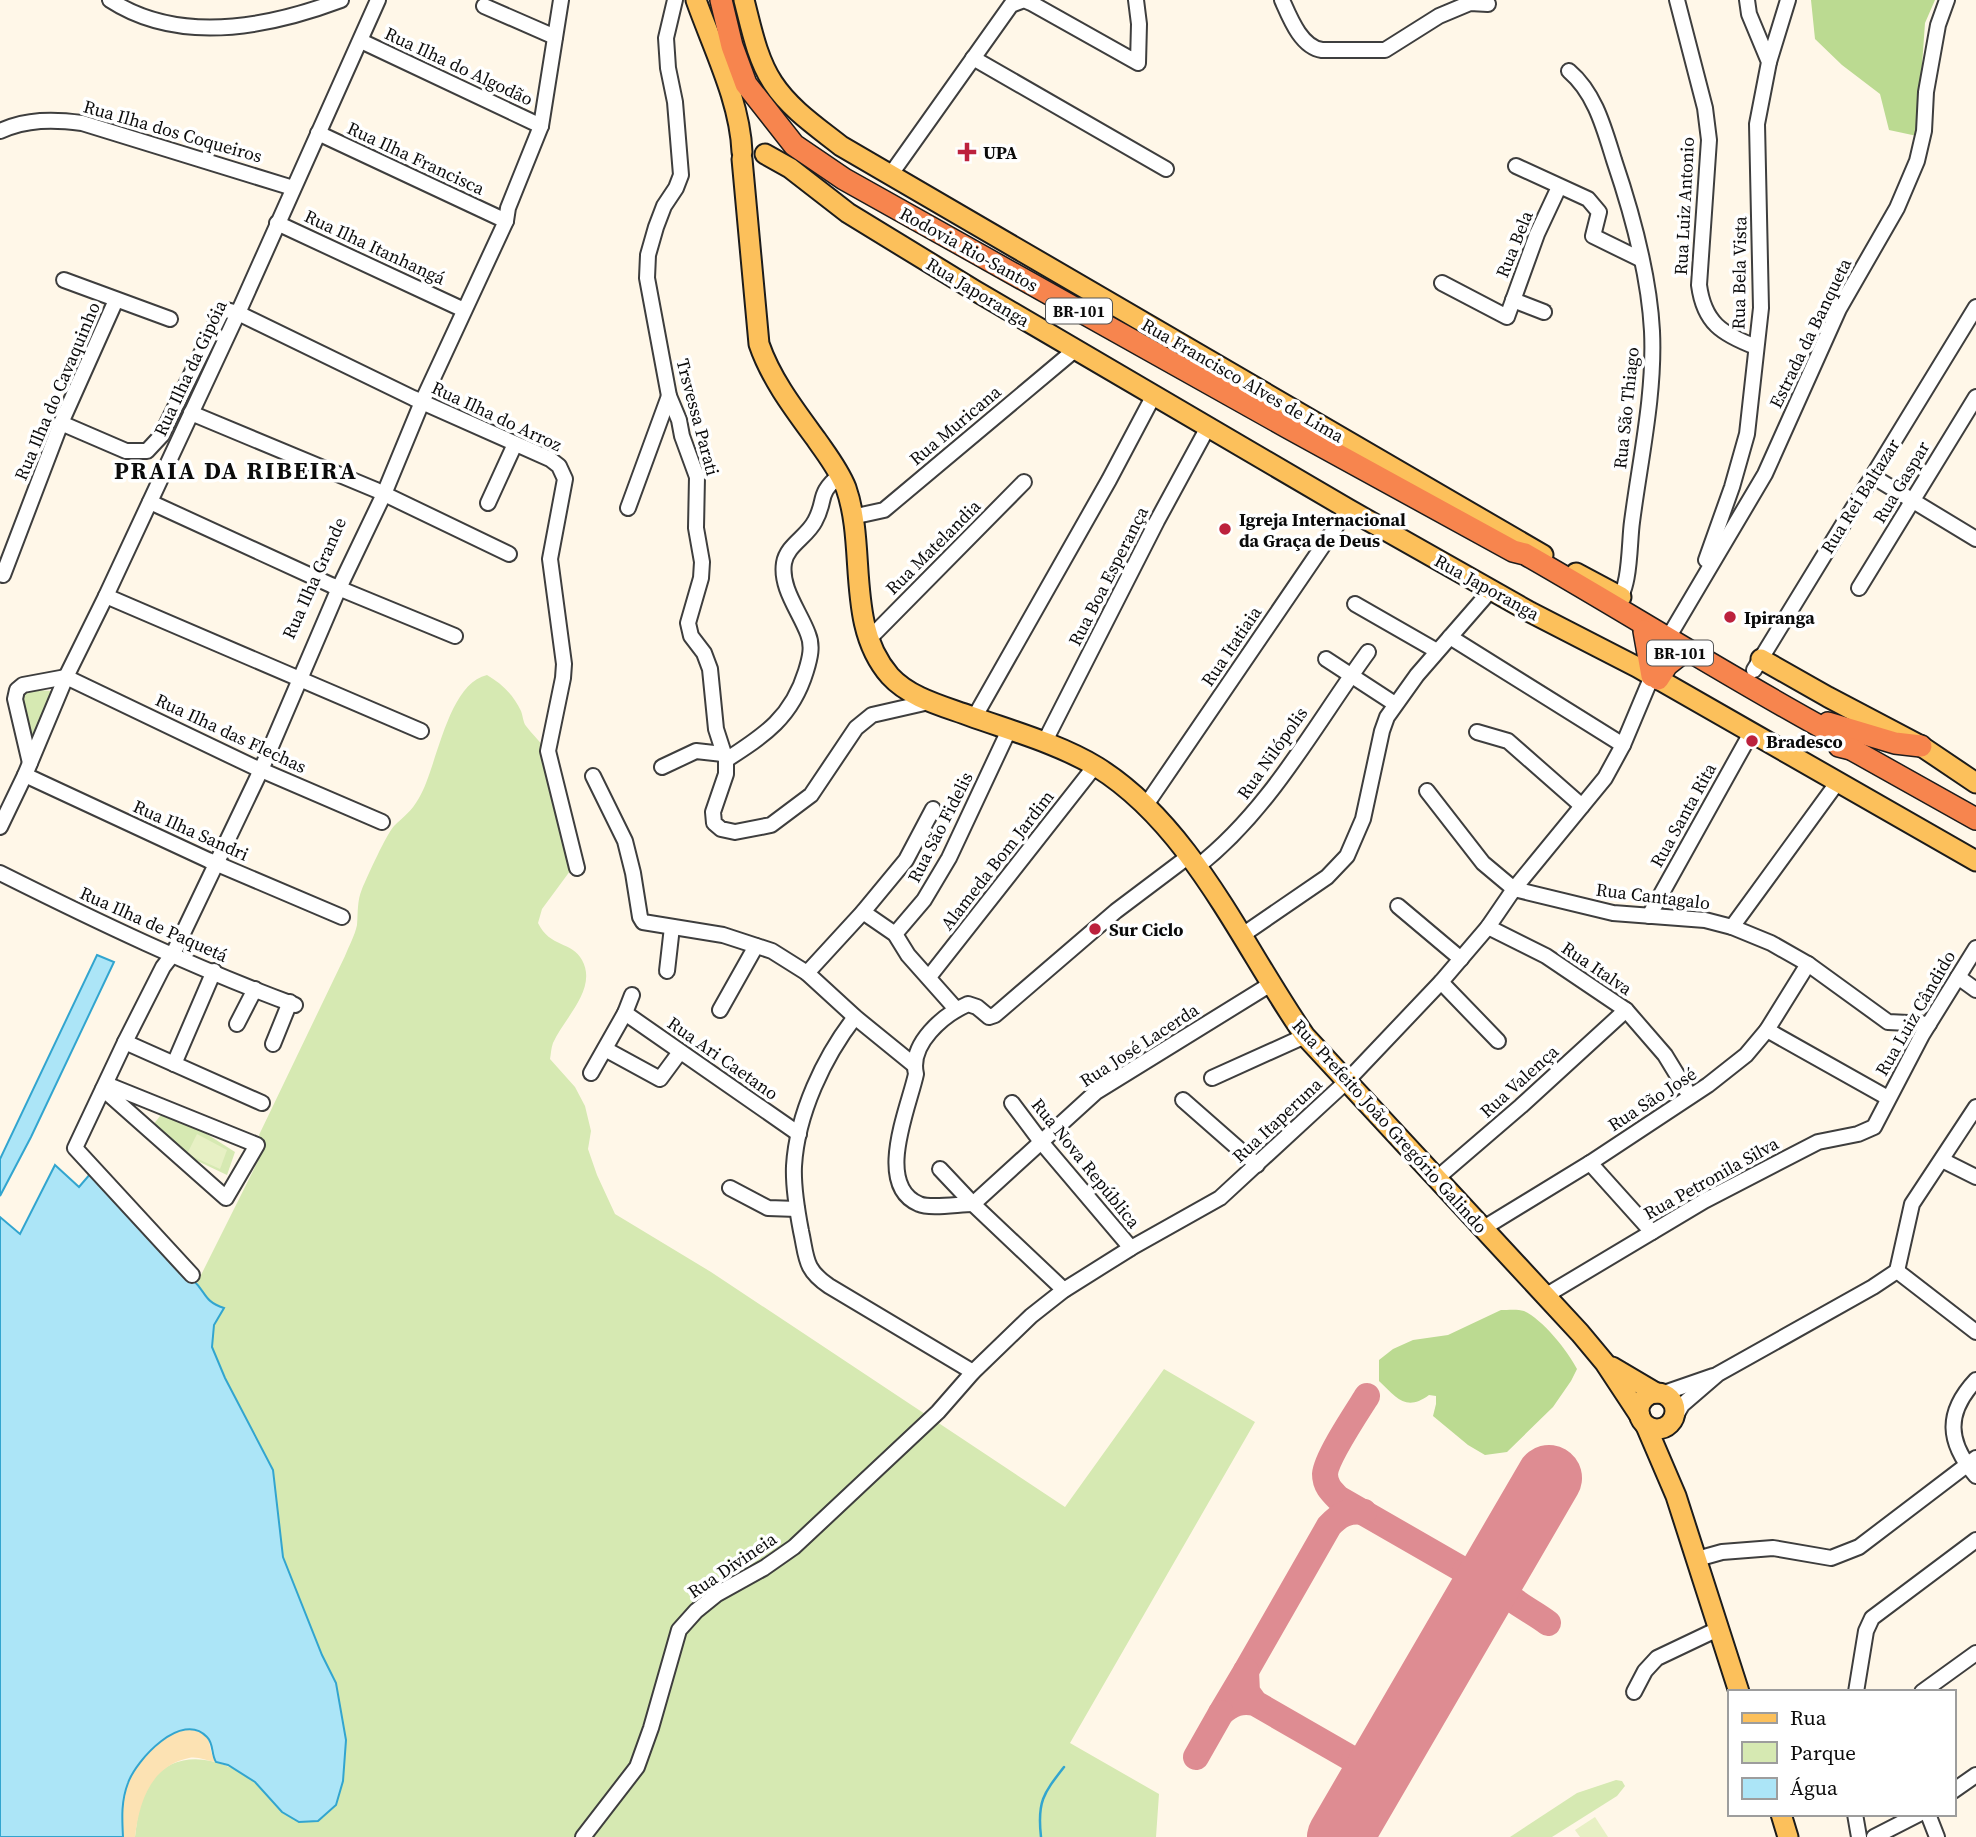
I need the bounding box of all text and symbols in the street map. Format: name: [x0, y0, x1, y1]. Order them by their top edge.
street label: Rua Ilha do Algodão: [381, 21, 537, 111]
street label: Rua Ilha dos Coqueiros: [81, 93, 266, 169]
street label: Rua Ilha Francisca: [343, 115, 490, 201]
street label: Rua Luiz Antonio: [1668, 136, 1700, 276]
place label: UPA: [983, 140, 1017, 165]
marker: UPA: [957, 142, 977, 162]
street label: Rodovia Rio-Santos: [895, 201, 1043, 298]
street label: Rua Ilha Itanhangá: [300, 203, 450, 291]
street label: Rua Bela: [1489, 206, 1539, 281]
street label: Rua Bela Vista: [1726, 215, 1753, 330]
street label: Rua Japoranga: [922, 251, 1035, 333]
street label: Estrada da Banqueta: [1763, 253, 1857, 412]
street label: Rua Ilha da Gipóia: [148, 295, 233, 440]
street label: Rua Ilha do Cavaquinho: [8, 298, 106, 484]
road number: BR-101: [1046, 298, 1112, 324]
street label: Rua Francisco Alves de Lima: [1137, 312, 1349, 449]
street label: Rua São Thiago: [1607, 346, 1645, 470]
street label: Trsvessa Parati: [670, 356, 726, 478]
street label: Rua Ilha do Arroz: [428, 375, 566, 457]
street label: Rua Muricana: [904, 379, 1007, 471]
street label: Rua Rei Baltazar: [1815, 433, 1906, 558]
street label: Rua Gaspar: [1867, 436, 1936, 528]
district label: PRAIA DA RIBEIRA: [114, 454, 358, 487]
street label: Rua Matelandia: [880, 493, 987, 600]
street label: Rua Boa Esperança: [1062, 501, 1154, 650]
place label: Igreja Internacional da Graça de Deus: [1239, 507, 1406, 553]
street label: Rua Ilha Grande: [276, 513, 352, 643]
marker: Igreja Internacional da Graça de Deus: [1217, 521, 1233, 537]
street label: Rua Japoranga: [1430, 548, 1545, 627]
street label: Rua Itatiaia: [1195, 600, 1267, 691]
place label: Ipiranga: [1744, 605, 1815, 630]
marker: Ipiranga: [1722, 609, 1738, 625]
road number: BR-101: [1647, 640, 1713, 666]
street label: Rua Ilha das Flechas: [151, 687, 311, 779]
street label: Rua Nilópolis: [1231, 702, 1313, 804]
place label: Bradesco: [1766, 729, 1843, 754]
marker: Bradesco: [1744, 733, 1760, 749]
street label: Rua Santa Rita: [1644, 758, 1722, 872]
street label: Rua São Fidelis: [901, 767, 979, 887]
street label: Alameda Bom Jardim: [934, 785, 1060, 935]
street label: Rua Ilha Sandri: [129, 793, 253, 867]
street label: Rua Cantagalo: [1594, 877, 1712, 915]
street label: Rua Ilha de Paquetá: [76, 880, 233, 968]
place label: Sur Ciclo: [1109, 917, 1183, 942]
marker: Sur Ciclo: [1087, 921, 1103, 937]
street label: Rua Italva: [1557, 935, 1638, 1001]
street label: Rua Luiz Cândido: [1869, 946, 1961, 1080]
street label: Rua José Lacerda: [1075, 997, 1204, 1093]
street label: Rua Ari Caetano: [663, 1011, 783, 1106]
street label: Rua Prefeito João Gregório Galindo: [1287, 1013, 1493, 1239]
street label: Rua Valença: [1474, 1038, 1564, 1123]
street label: Rua São José: [1603, 1061, 1701, 1137]
street label: Rua Itaperuna: [1227, 1071, 1328, 1168]
street label: Rua Nova República: [1026, 1093, 1147, 1234]
street label: Rua Petronila Silva: [1639, 1130, 1784, 1225]
street label: Rua Divineia: [683, 1526, 782, 1604]
legend: [1728, 1690, 1955, 1816]
text: Rua: [1790, 1703, 1827, 1732]
text: Parque: [1790, 1738, 1856, 1767]
text: Água: [1790, 1773, 1838, 1802]

